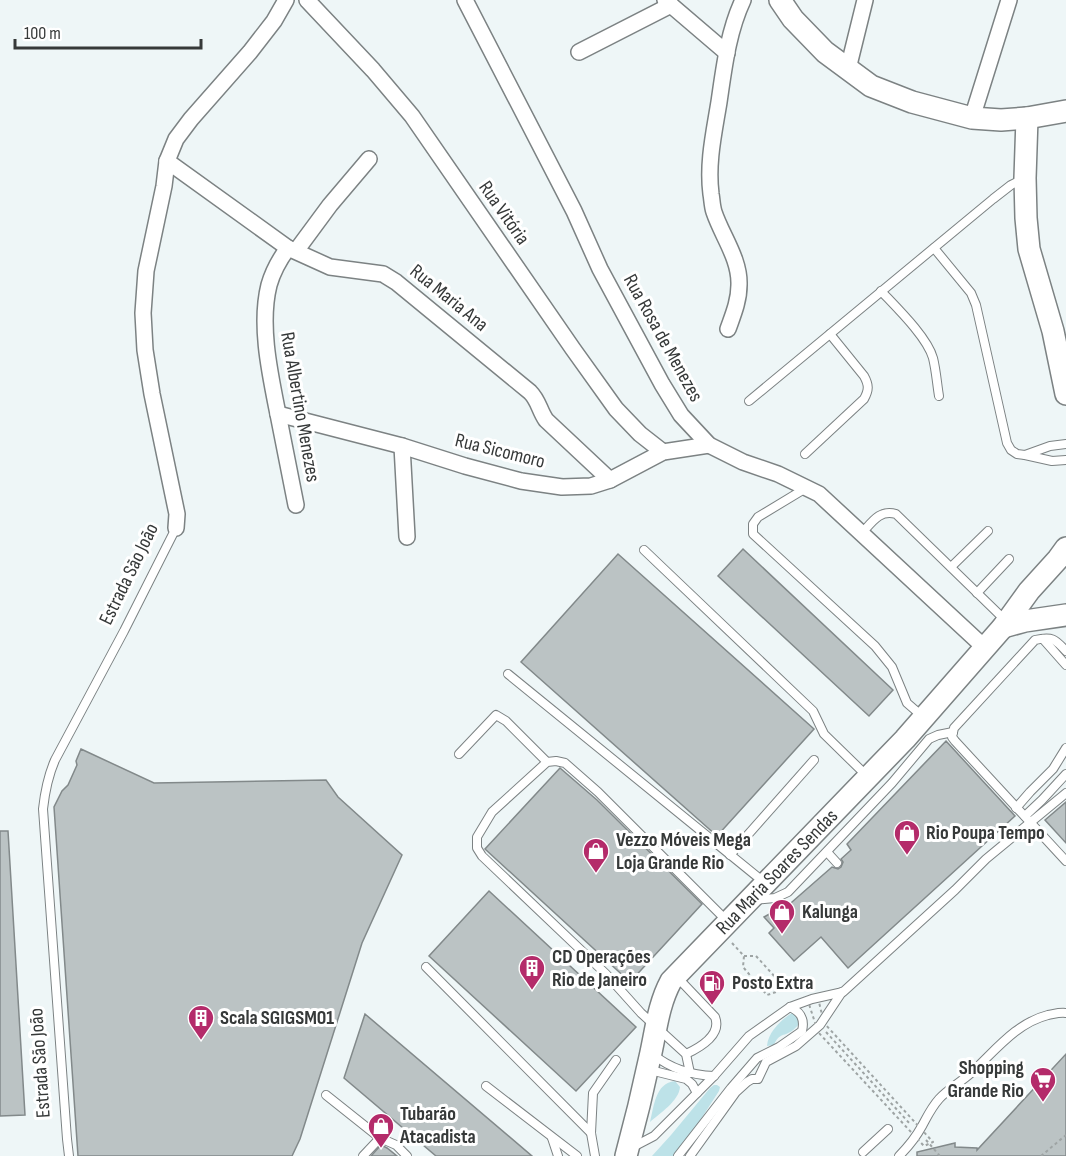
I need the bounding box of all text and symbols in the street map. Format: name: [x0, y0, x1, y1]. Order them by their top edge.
scale bar: [15, 12, 201, 50]
text: 100 m: [24, 23, 61, 44]
street label: Rua Vitória: [473, 176, 535, 250]
street label: Rua Maria Ana: [405, 259, 493, 337]
street label: Rua Rosa de Menezes: [618, 270, 708, 406]
street label: Rua Albertino Menezes: [275, 330, 325, 484]
street label: Rua Sicomoro: [453, 428, 547, 474]
street label: Estrada São João: [94, 519, 164, 629]
street label: Rua Maria Soares Sendas: [711, 804, 843, 940]
shop icon: Rio Poupa Tempo: [892, 818, 922, 856]
place label: Rio Poupa Tempo: [926, 821, 1045, 845]
place label: Vezzo Móveis Mega Loja Grande Rio: [616, 828, 751, 875]
shop icon: Vezzo Móveis Mega Loja Grande Rio: [581, 836, 611, 874]
shop icon: Kalunga: [767, 897, 797, 935]
place label: Kalunga: [802, 900, 858, 924]
place label: CD Operações Rio de Janeiro: [552, 945, 651, 992]
building icon: CD Operações Rio de Janeiro: [517, 953, 547, 991]
fuel station icon: Posto Extra: [697, 968, 727, 1006]
place label: Posto Extra: [732, 971, 813, 995]
building icon: Scala SGIGSM01: [186, 1003, 216, 1041]
place label: Scala SGIGSM01: [220, 1006, 334, 1030]
street label: Estrada São João: [24, 1007, 56, 1119]
place label: Shopping Grande Rio: [948, 1056, 1025, 1103]
supermarket icon: Shopping Grande Rio: [1028, 1065, 1058, 1103]
place label: Tubarão Atacadista: [399, 1102, 476, 1149]
shop icon: Tubarão Atacadista: [366, 1111, 396, 1149]

